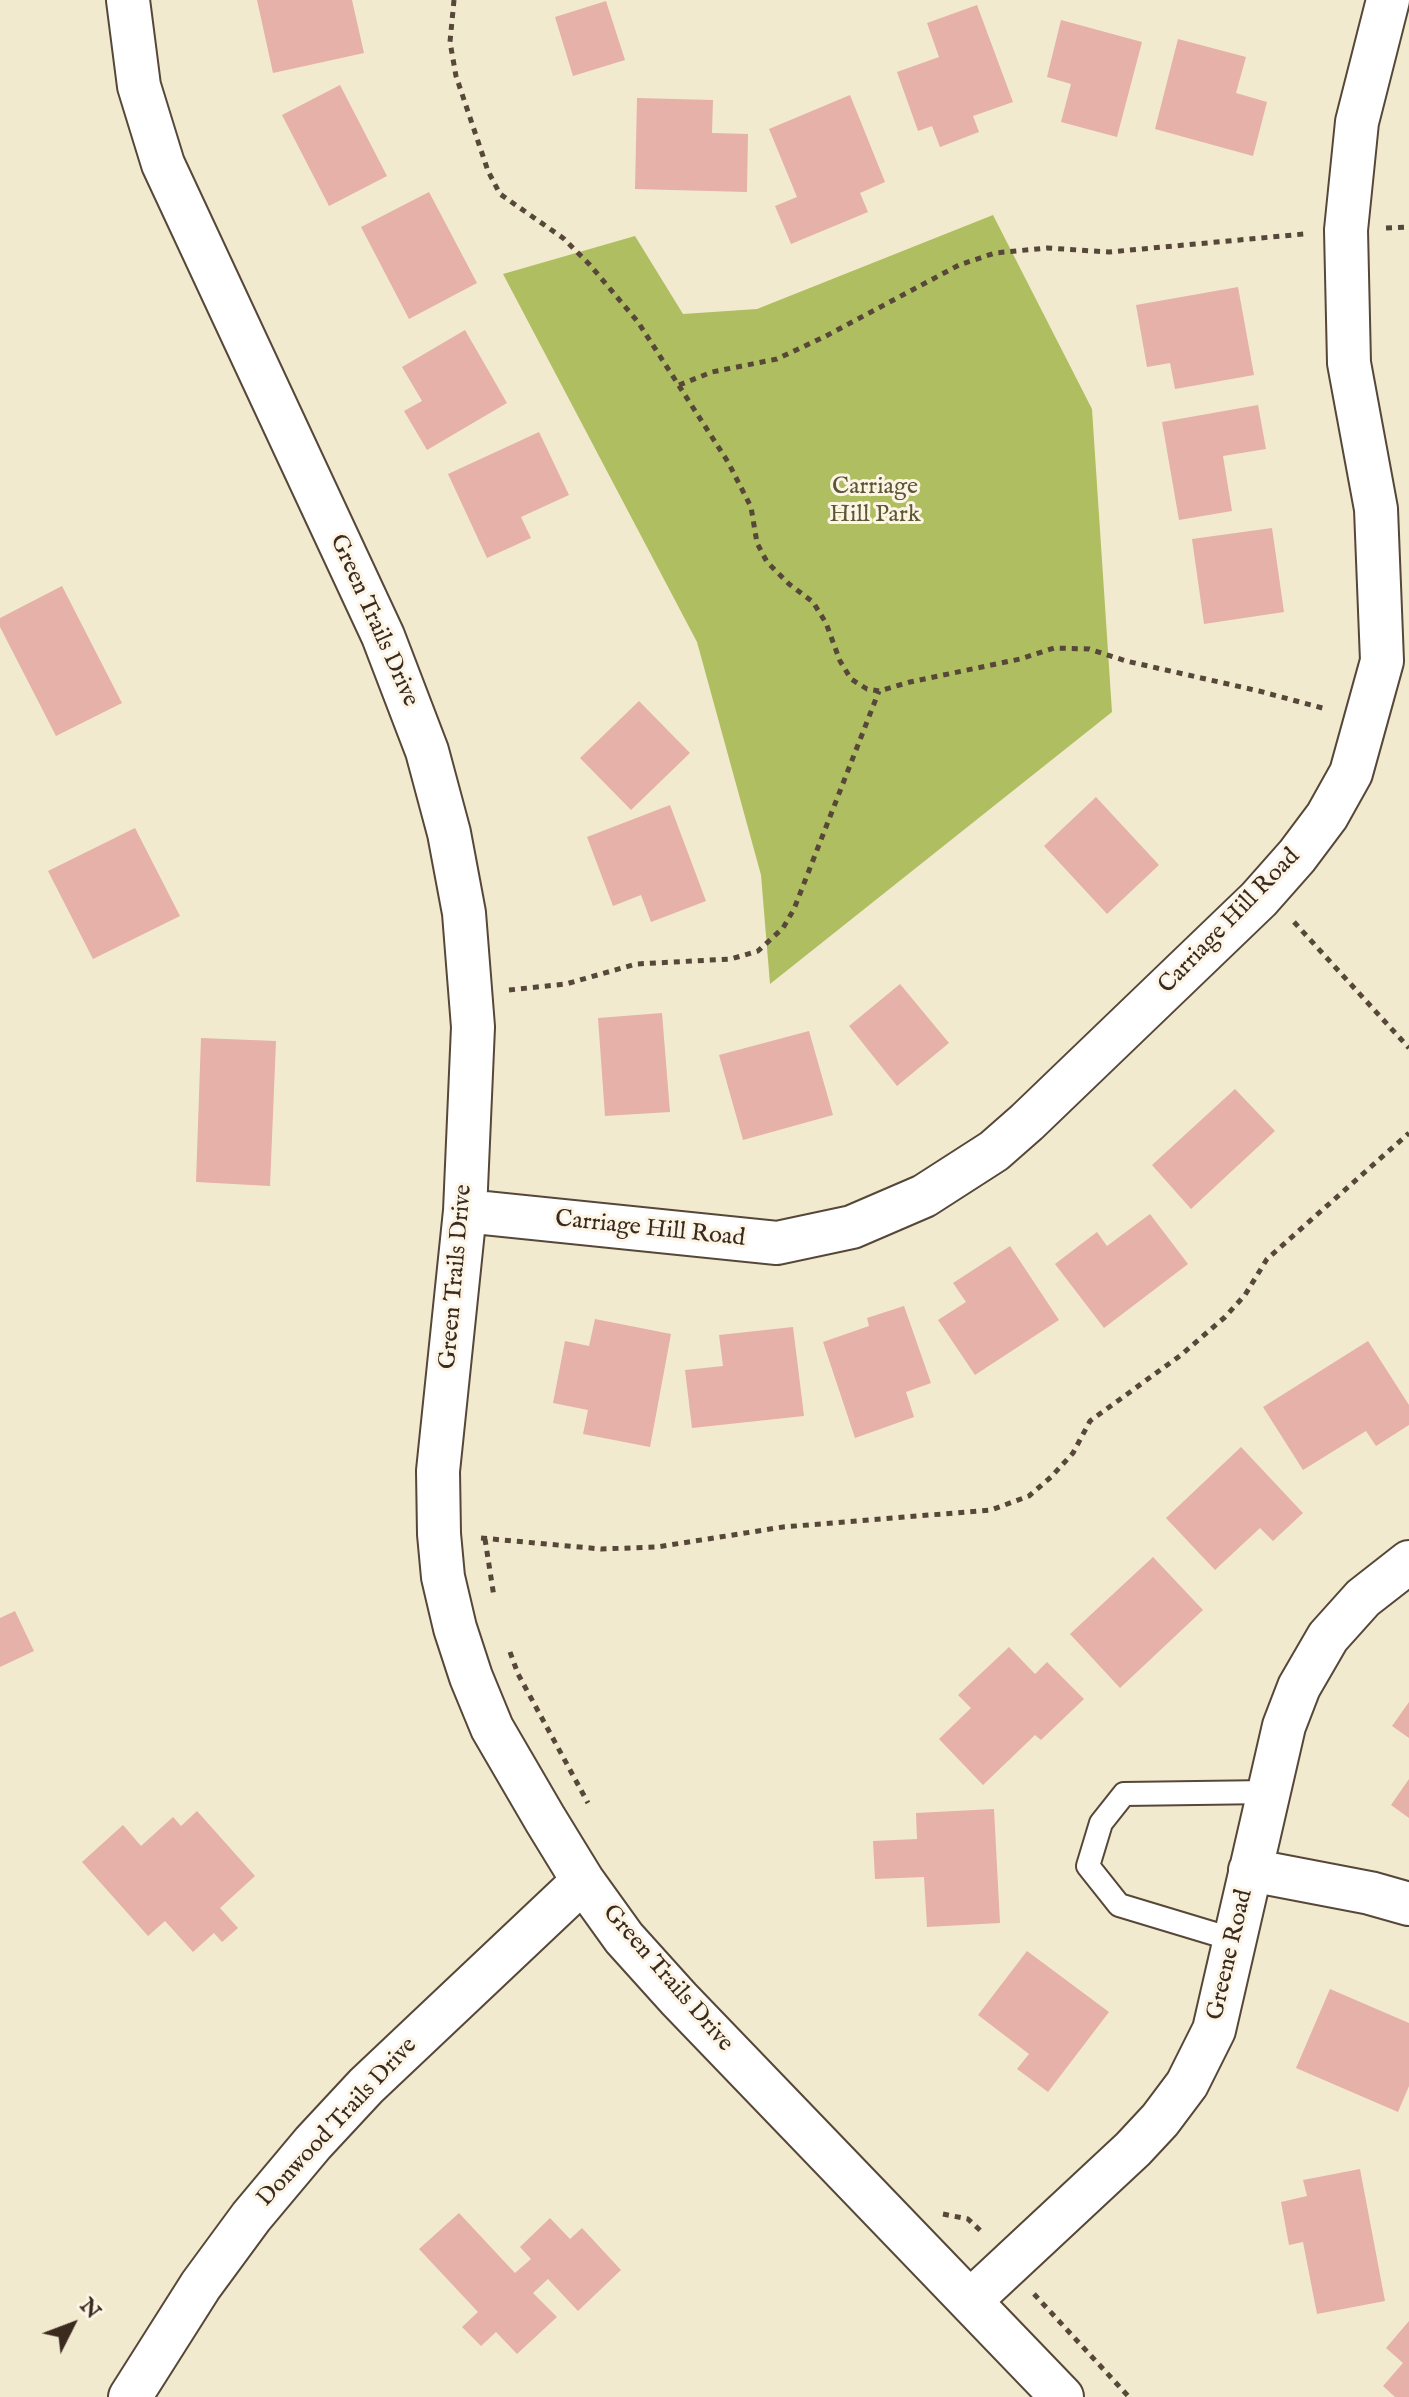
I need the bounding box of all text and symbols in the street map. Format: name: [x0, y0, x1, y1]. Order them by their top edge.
park label: Carriage Hill Park: [829, 474, 921, 530]
street label: Green Trails Drive: [322, 530, 424, 712]
street label: Carriage Hill Road: [1153, 843, 1307, 1001]
street label: Green Trails Drive: [435, 1183, 479, 1371]
street label: Carriage Hill Road: [554, 1206, 746, 1254]
street label: Greene Road: [1202, 1887, 1260, 2023]
street label: Green Trails Drive: [595, 1900, 739, 2058]
street label: Donwood Trails Drive: [252, 2032, 424, 2214]
north arrow: [32, 2285, 112, 2365]
text: N: [73, 2292, 107, 2325]

